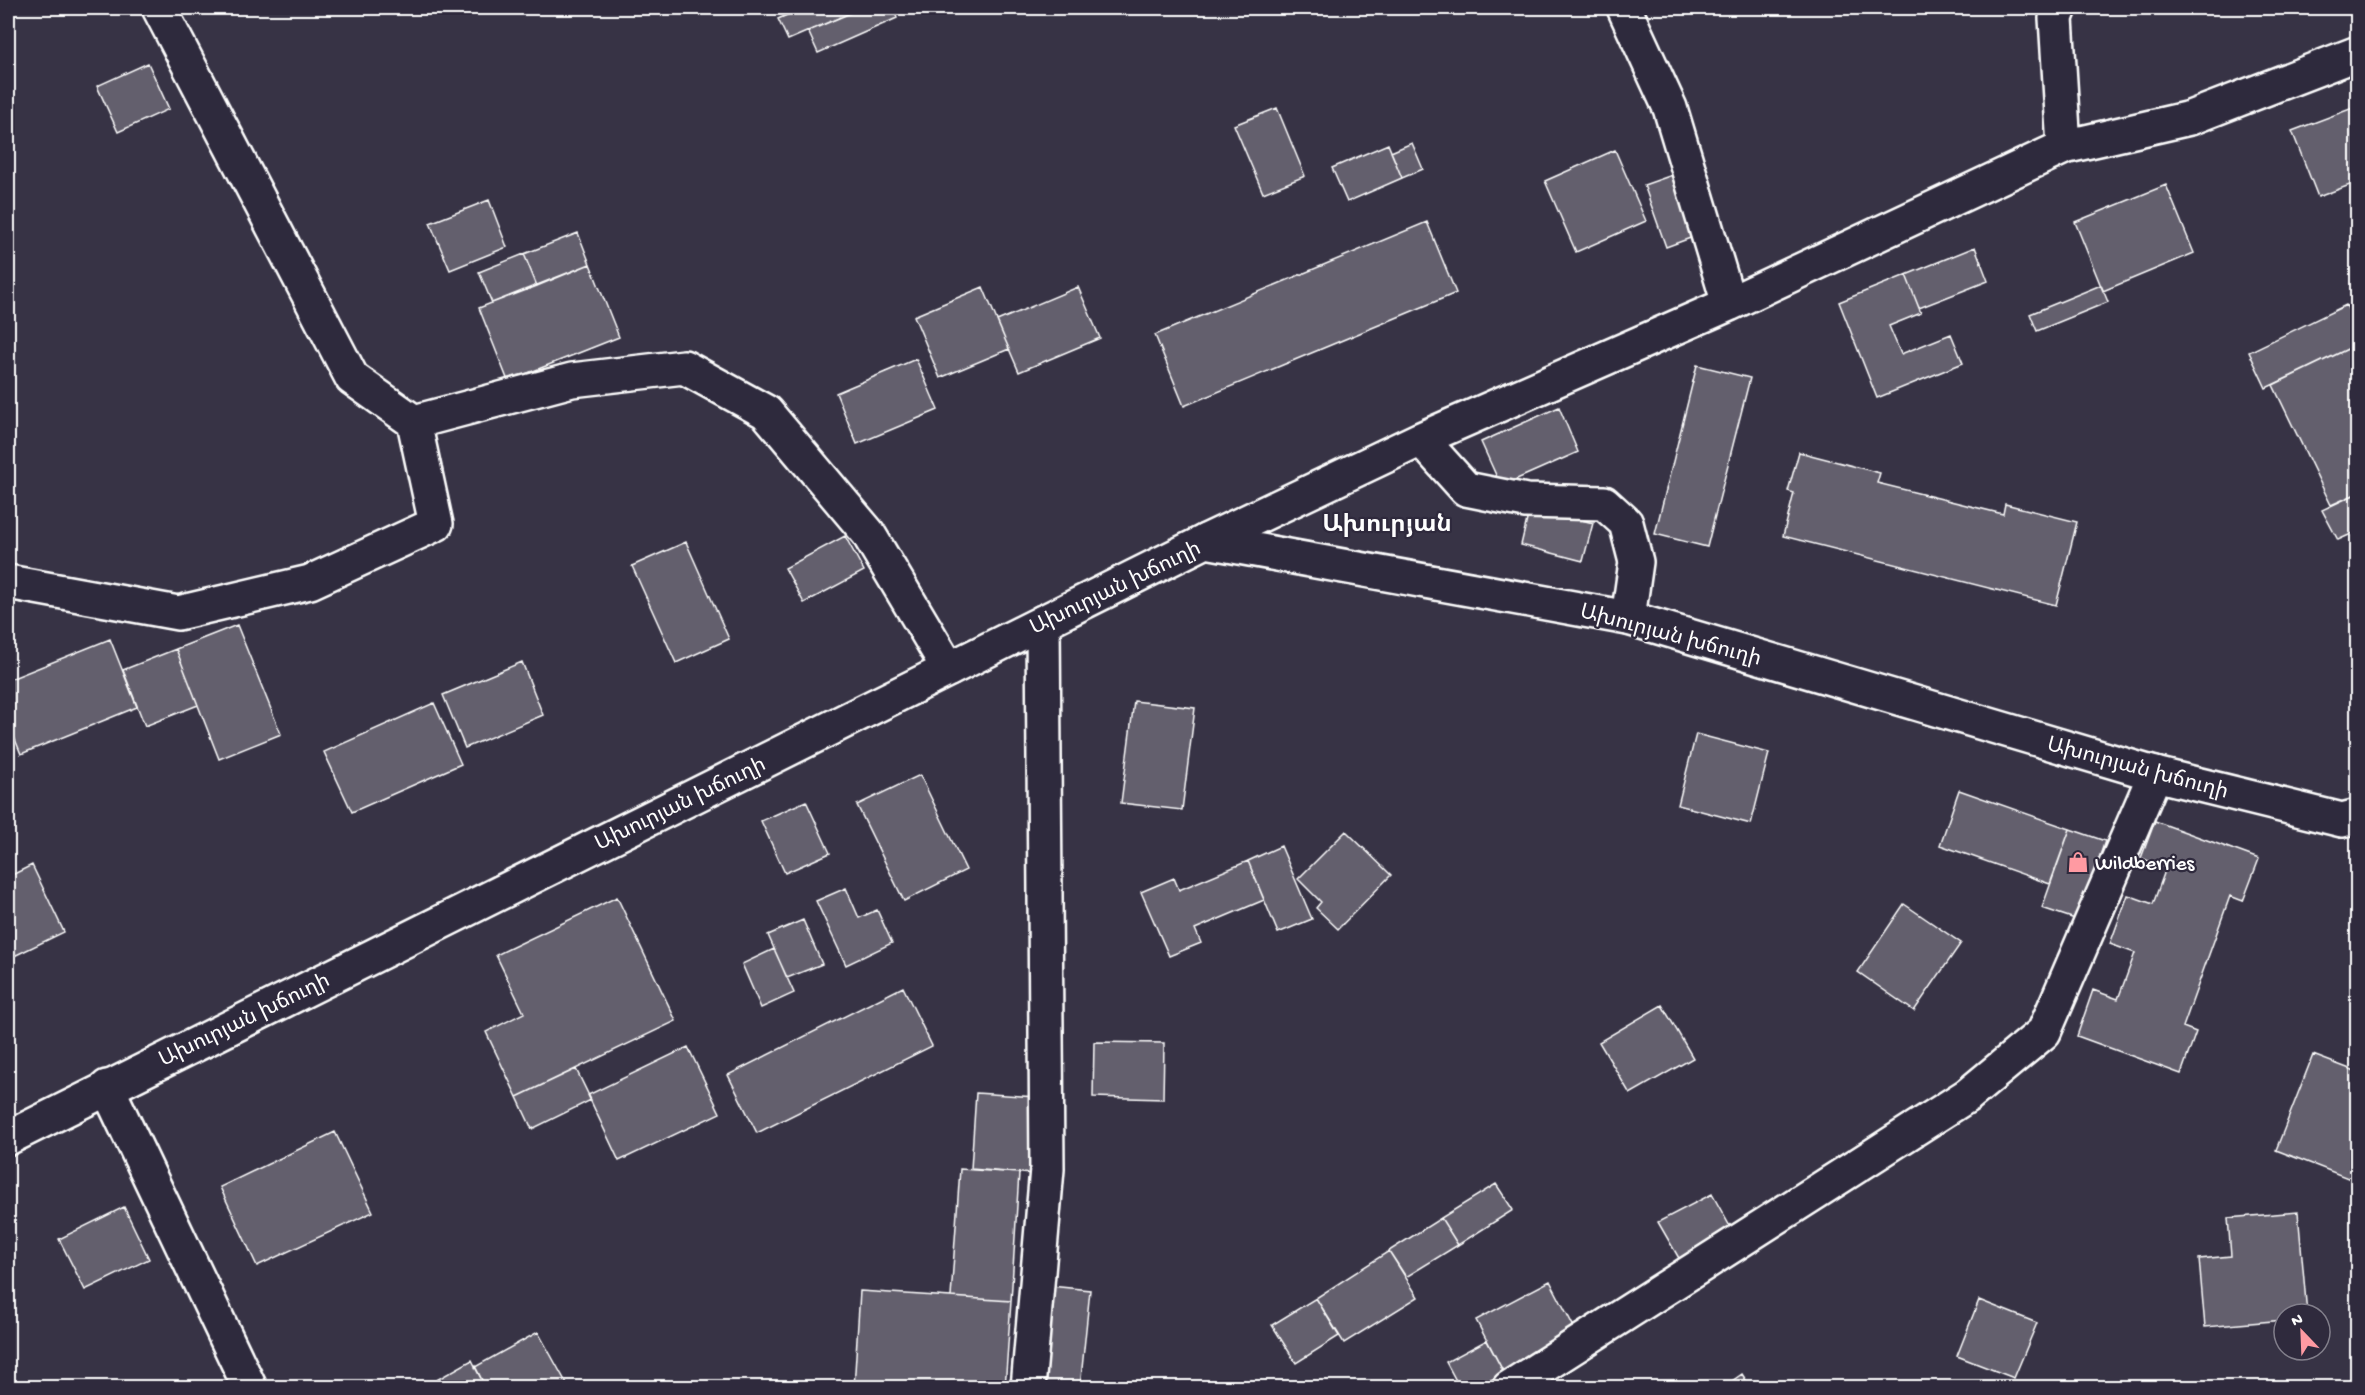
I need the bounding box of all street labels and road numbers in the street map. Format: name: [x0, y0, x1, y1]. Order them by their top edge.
street label: Ախուրյան խճուղի: [1027, 537, 1206, 642]
street label: Ախուրյան խճուղի: [1577, 600, 1764, 674]
street label: Ախուրյան խճուղի: [2044, 733, 2231, 807]
street label: Ախուրյան խճուղի: [592, 753, 771, 858]
street label: Ախուրյան խճուղի: [156, 969, 335, 1074]

